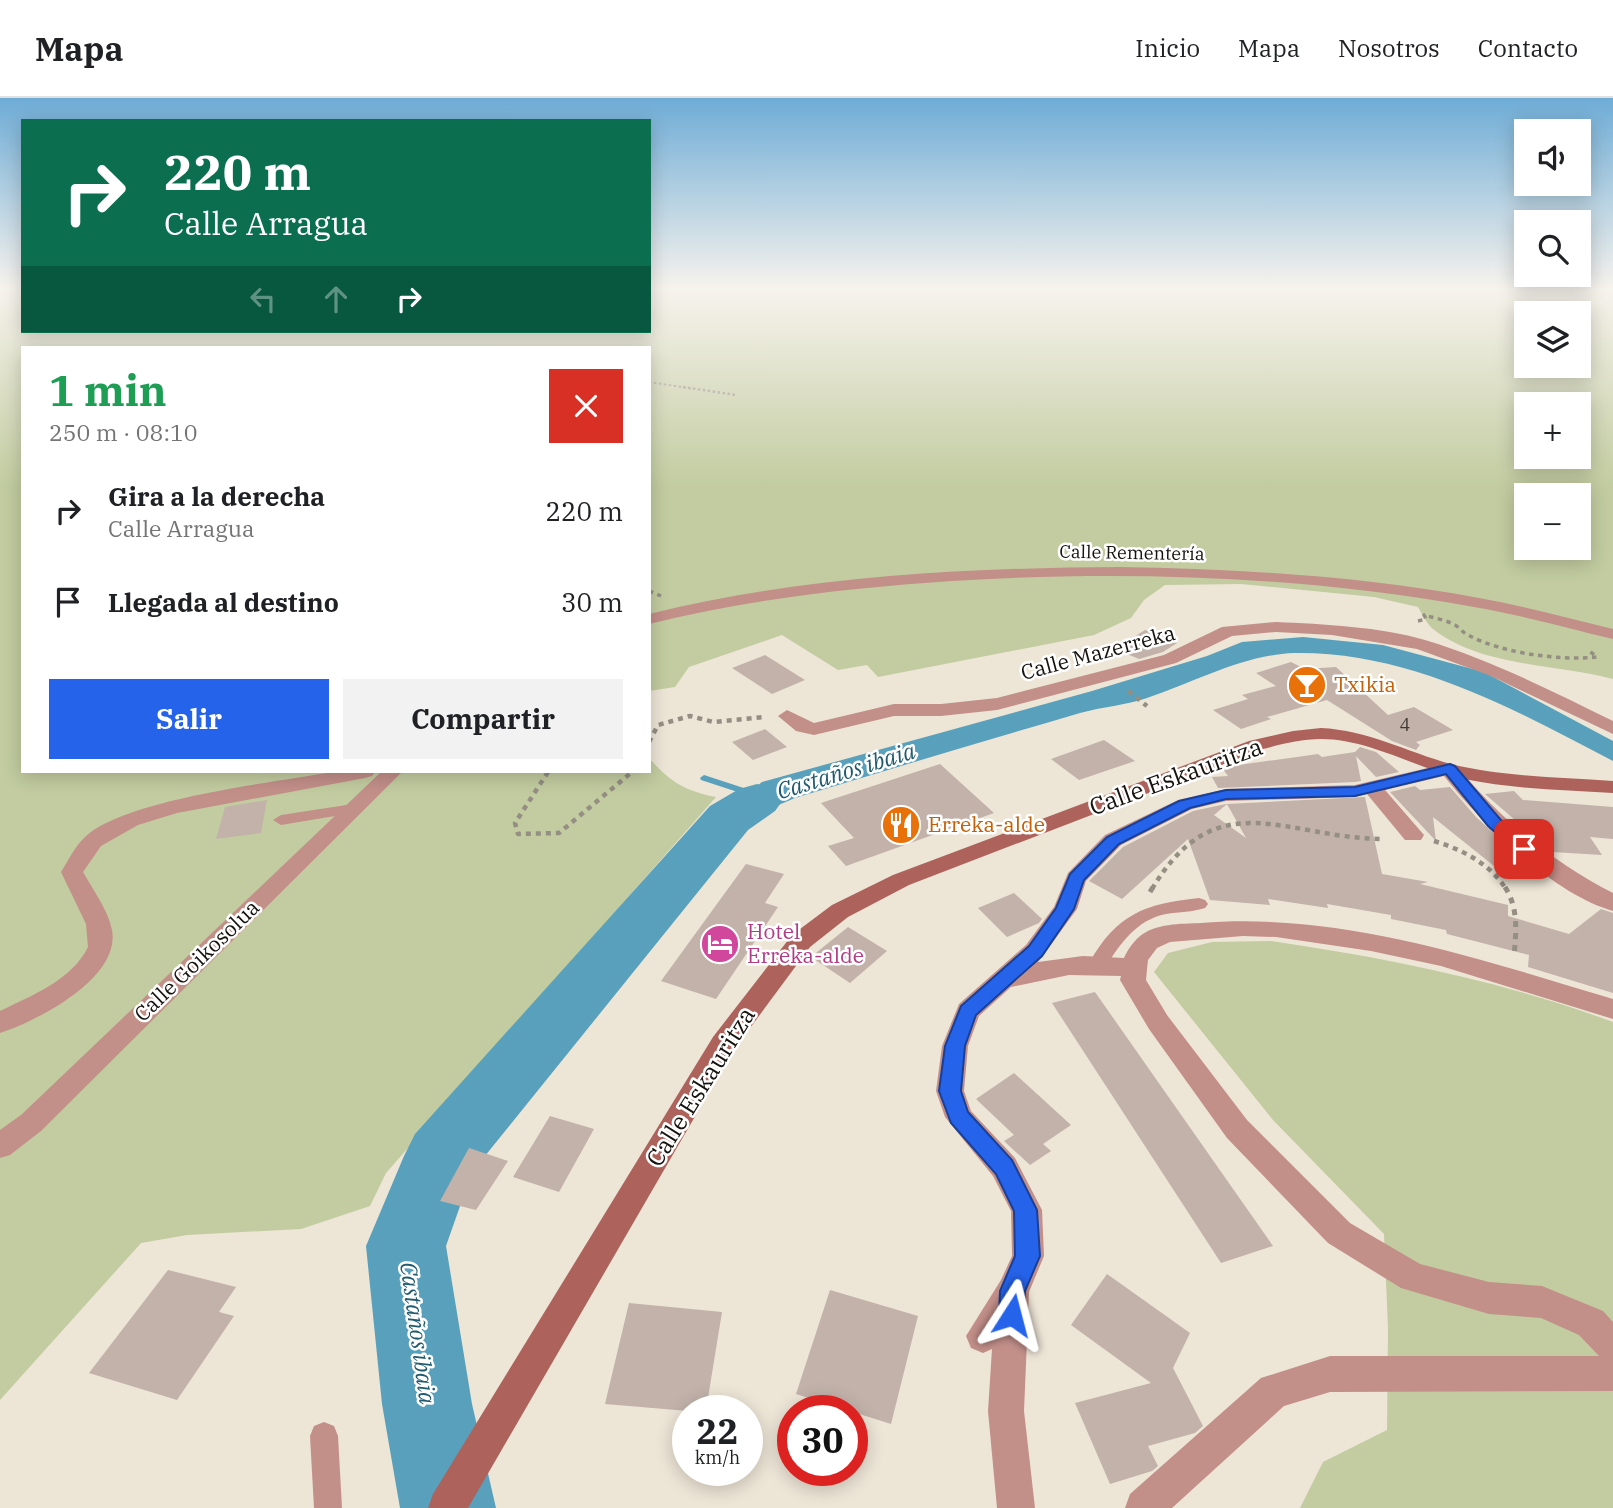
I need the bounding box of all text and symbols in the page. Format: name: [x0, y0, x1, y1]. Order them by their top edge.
text: Mapa: [35, 27, 123, 70]
text: Inicio: [1135, 32, 1200, 64]
text: Mapa: [1238, 32, 1300, 64]
text: Nosotros: [1338, 32, 1440, 64]
text: Contacto: [1478, 32, 1578, 64]
map controls: [1514, 119, 1591, 560]
button: sound: [1514, 119, 1591, 196]
text: 220 m: [164, 140, 311, 203]
icon: right: [49, 147, 140, 238]
text: Calle Arragua: [164, 202, 368, 244]
button: search: [1514, 210, 1591, 287]
icon: left: [244, 280, 282, 318]
icon: ahead: [317, 280, 355, 318]
icon: right: [390, 280, 428, 318]
button: layers: [1514, 301, 1591, 378]
text: 1 min: [49, 363, 167, 418]
button: close: [549, 369, 623, 443]
button: +: [1514, 392, 1591, 469]
text: 250 m · 08:10: [49, 417, 198, 447]
text: Gira a la derecha: [108, 479, 325, 513]
button: −: [1514, 483, 1591, 560]
icon: right: [49, 492, 87, 530]
text: 220 m: [545, 494, 623, 528]
text: Calle Arragua: [108, 513, 255, 543]
street label: Calle Rementería: [1059, 540, 1205, 565]
icon: arrive: [49, 583, 87, 621]
text: Llegada al destino: [108, 585, 339, 619]
text: 30 m: [561, 585, 623, 619]
street label: Calle Mazerreka: [1017, 618, 1178, 686]
bar icon: Txikia: [1286, 664, 1328, 706]
place label: Txikia: [1334, 670, 1396, 698]
button: Salir: [49, 679, 329, 759]
button: Compartir: [343, 679, 623, 759]
house number: 4: [1400, 713, 1410, 736]
street label: Calle Eskauritza: [1085, 730, 1267, 822]
water label: Castaños ibaia: [773, 735, 919, 805]
restaurant icon: Erreka-alde: [880, 804, 922, 846]
place label: Erreka-alde: [928, 810, 1045, 838]
pin: [1494, 819, 1554, 879]
icon: arrive: [1505, 830, 1543, 868]
street label: Calle Goikosolua: [128, 893, 265, 1027]
place label: Hotel Erreka-alde: [747, 917, 864, 969]
hotel icon: Hotel Erreka-alde: [699, 923, 741, 965]
street label: Calle Eskauritza: [638, 1001, 762, 1172]
water label: Castaños ibaia: [394, 1260, 444, 1406]
position arrow: [975, 1278, 1049, 1352]
speed limit sign: 30: [777, 1395, 868, 1486]
text: 22: [696, 1408, 739, 1454]
text: km/h: [695, 1446, 740, 1469]

